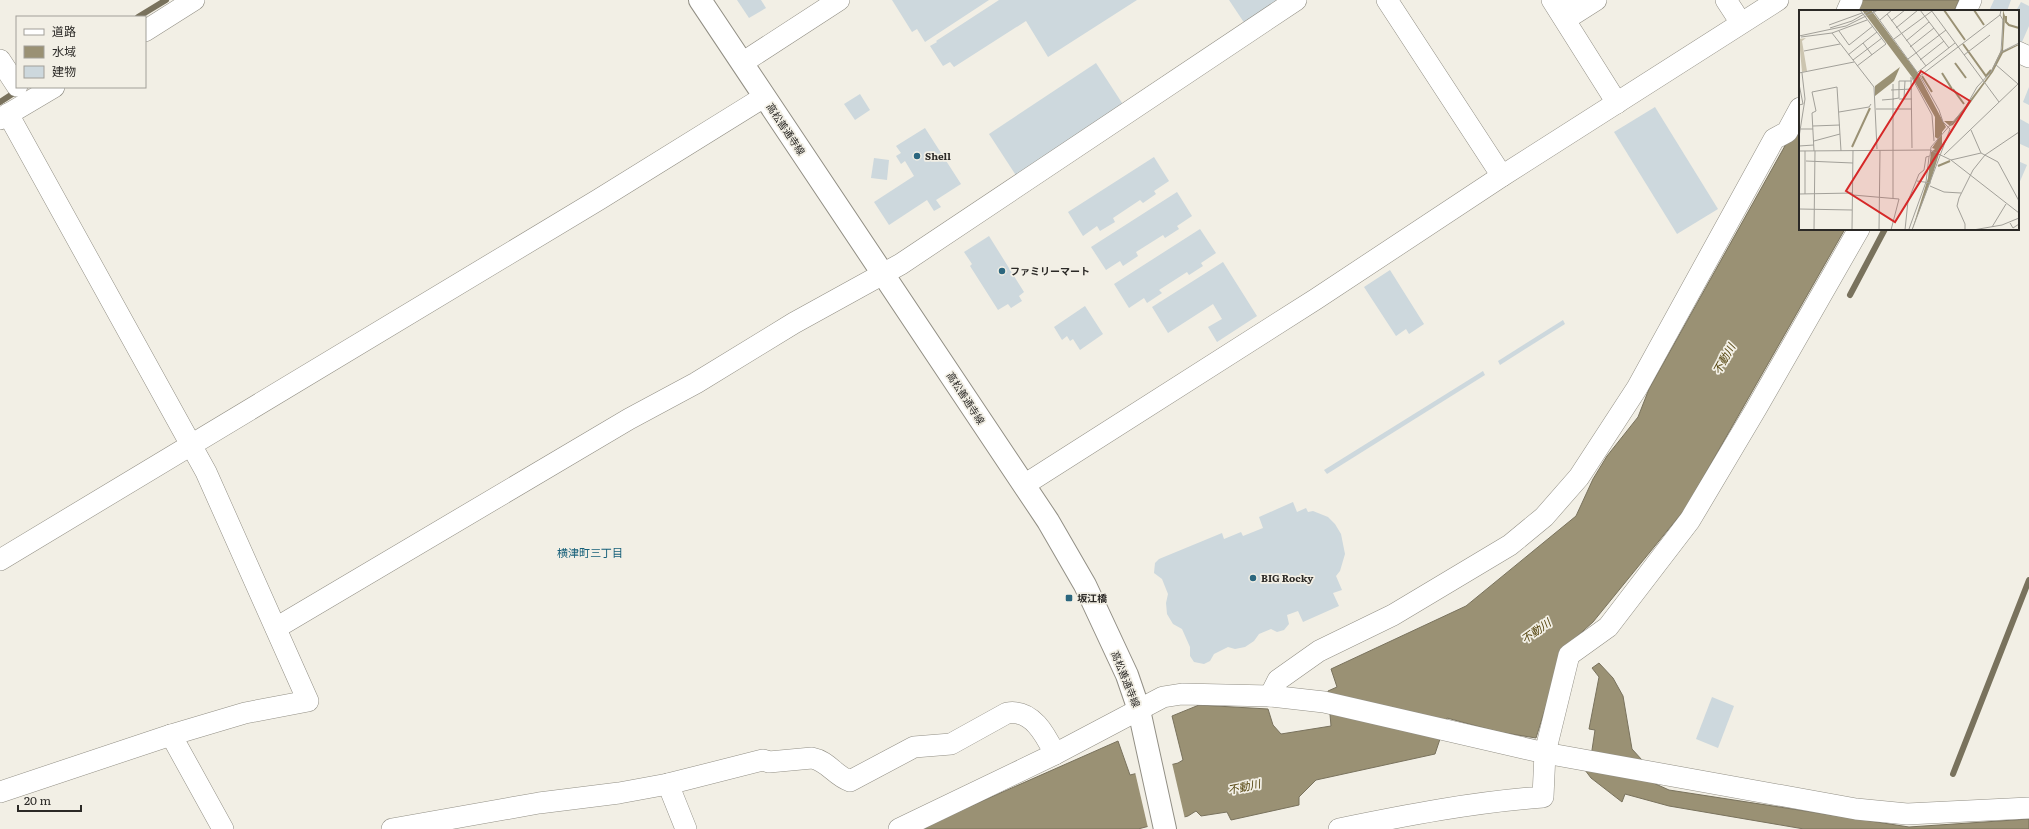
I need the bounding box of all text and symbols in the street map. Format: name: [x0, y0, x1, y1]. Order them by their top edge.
inset map: [1799, 10, 2019, 230]
legend: [16, 16, 146, 88]
text: 道路: [52, 22, 76, 40]
text: 水域: [52, 42, 76, 60]
text: 建物: [52, 62, 76, 80]
street label: 高松善通寺線: [763, 100, 809, 158]
place label: Shell: [925, 148, 951, 163]
marker: Shell: [912, 151, 922, 161]
place label: ファミリーマート: [1010, 263, 1090, 278]
marker: ファミリーマート: [997, 266, 1007, 276]
water label: 不動川: [1708, 339, 1739, 377]
street label: 高松善通寺線: [944, 368, 989, 427]
district label: 横津町三丁目: [557, 544, 623, 560]
place label: BIG Rocky: [1261, 570, 1314, 585]
marker: BIG Rocky: [1248, 573, 1258, 583]
place label: 坂江橋: [1077, 590, 1107, 605]
marker: 坂江橋: [1064, 593, 1074, 603]
water label: 不動川: [1517, 614, 1554, 646]
street label: 高松善通寺線: [1108, 648, 1145, 709]
water label: 不動川: [1226, 775, 1263, 797]
scale bar: [18, 787, 81, 813]
text: 20 m: [24, 791, 51, 809]

